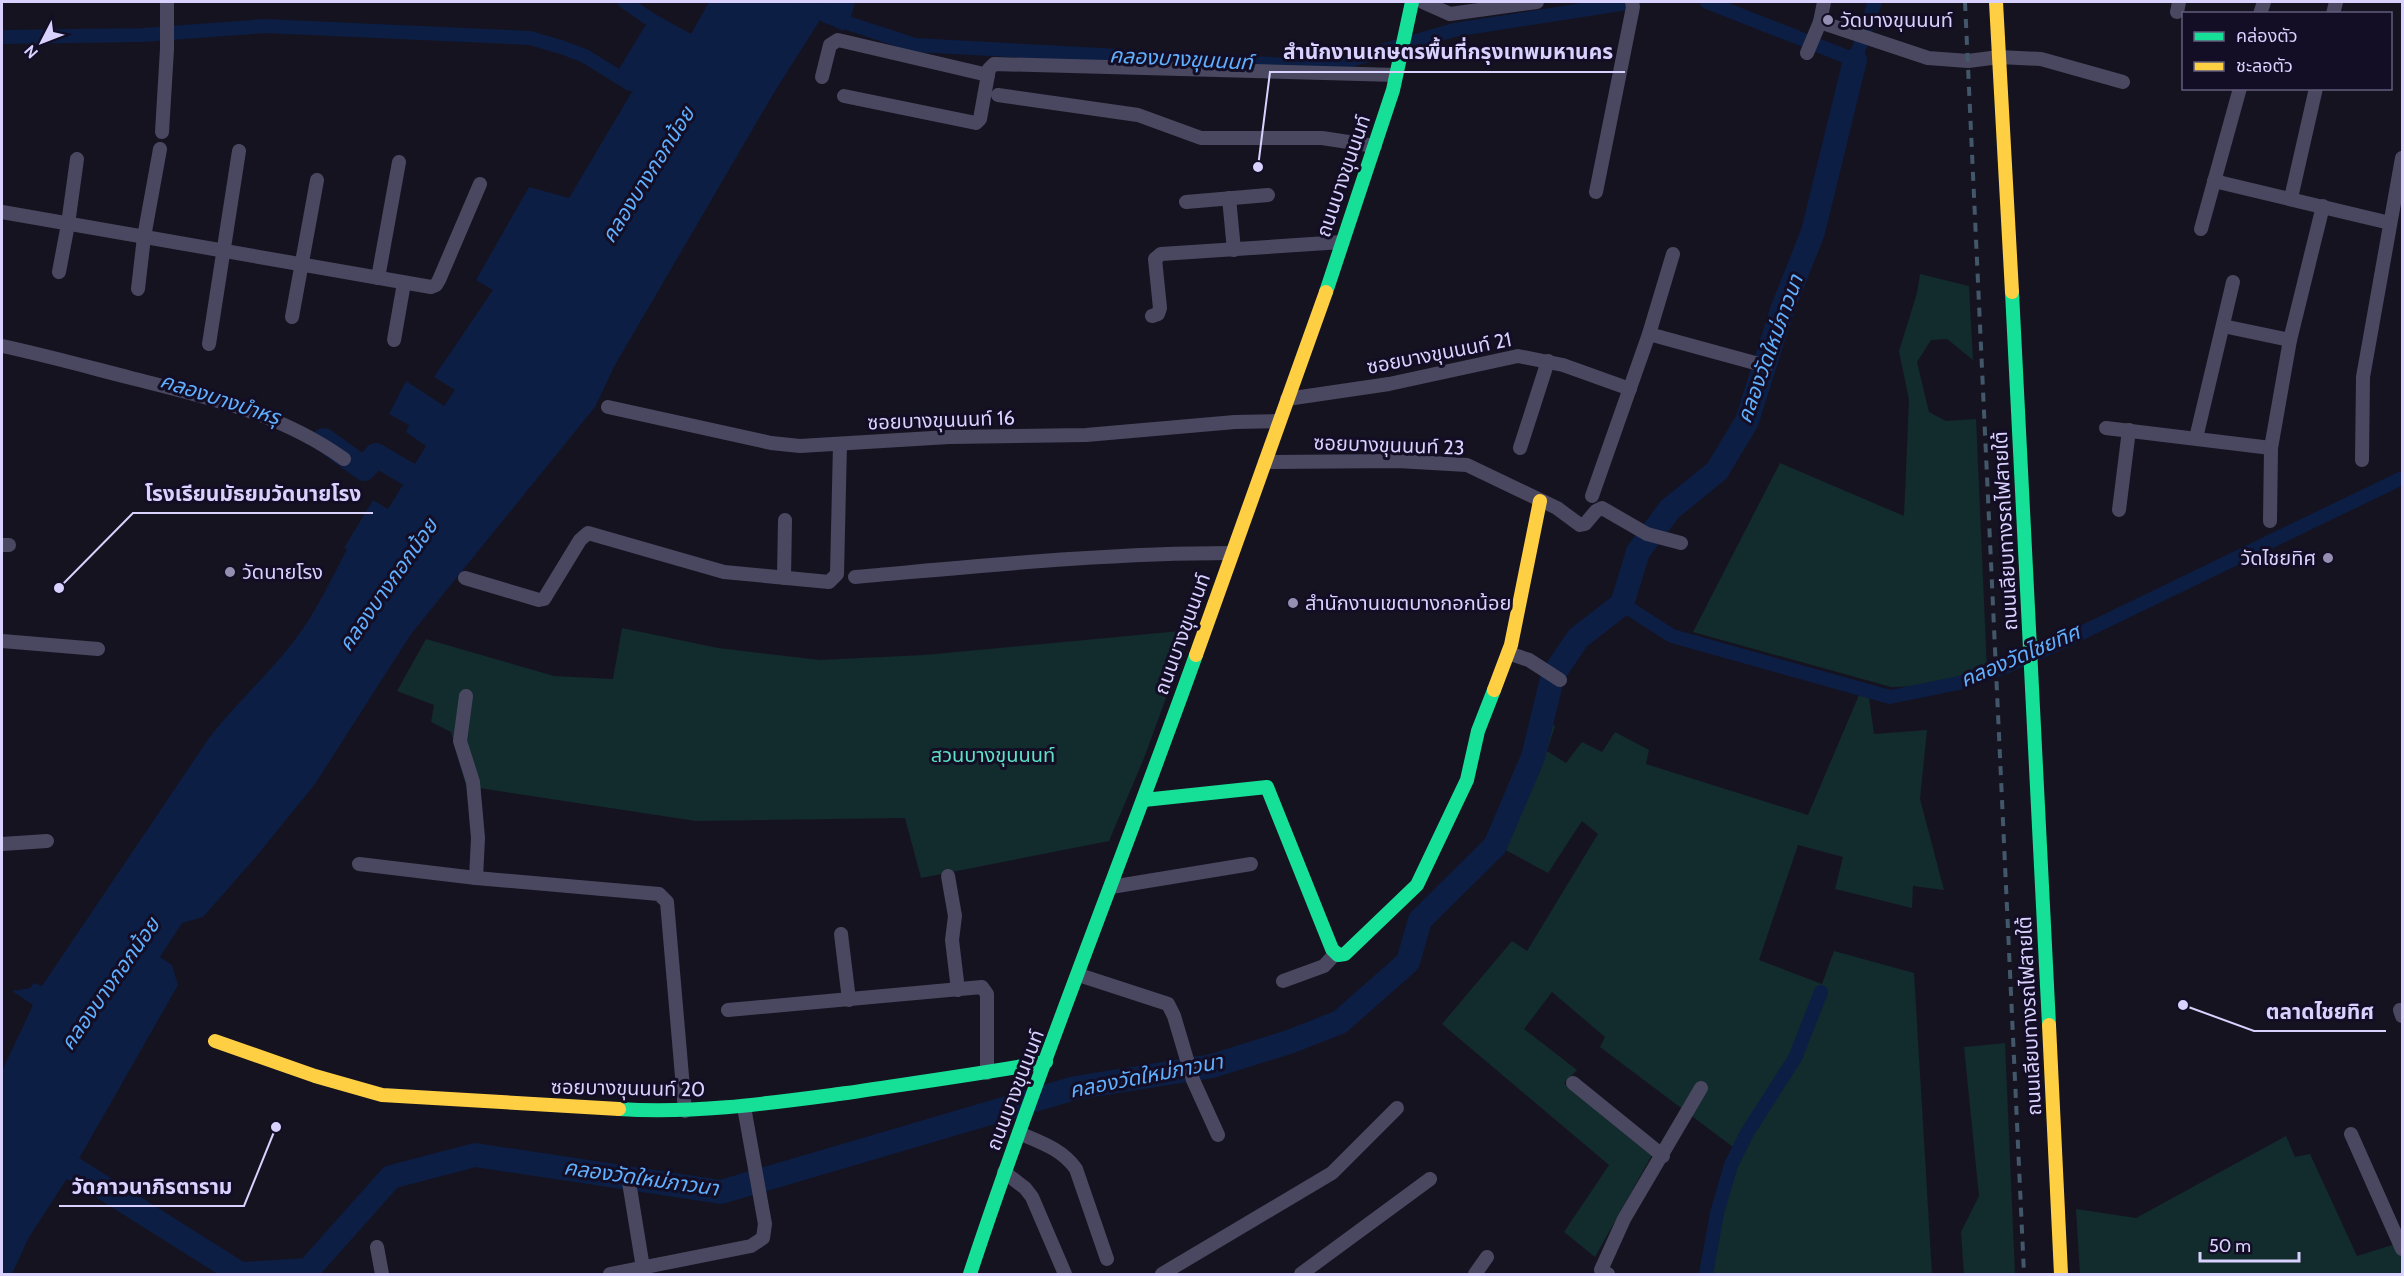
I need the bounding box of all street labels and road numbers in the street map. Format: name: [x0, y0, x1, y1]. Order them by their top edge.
street label: ถนนบางขุนนนท์: [1311, 112, 1375, 240]
street label: ซอยบางขุนนนท์ 21: [1365, 327, 1513, 379]
street label: ซอยบางขุนนนท์ 16: [867, 405, 1015, 435]
street label: ซอยบางขุนนนท์ 23: [1313, 430, 1465, 460]
street label: ถนนเลียบทางรถไฟสายใต้: [1988, 431, 2022, 631]
street label: ถนนบางขุนนนท์: [1149, 570, 1215, 698]
street label: ถนนเลียบทางรถไฟสายใต้: [2012, 916, 2046, 1116]
street label: ถนนบางขุนนนท์: [981, 1026, 1049, 1154]
street label: ซอยบางขุนนนท์ 20: [551, 1075, 705, 1101]

